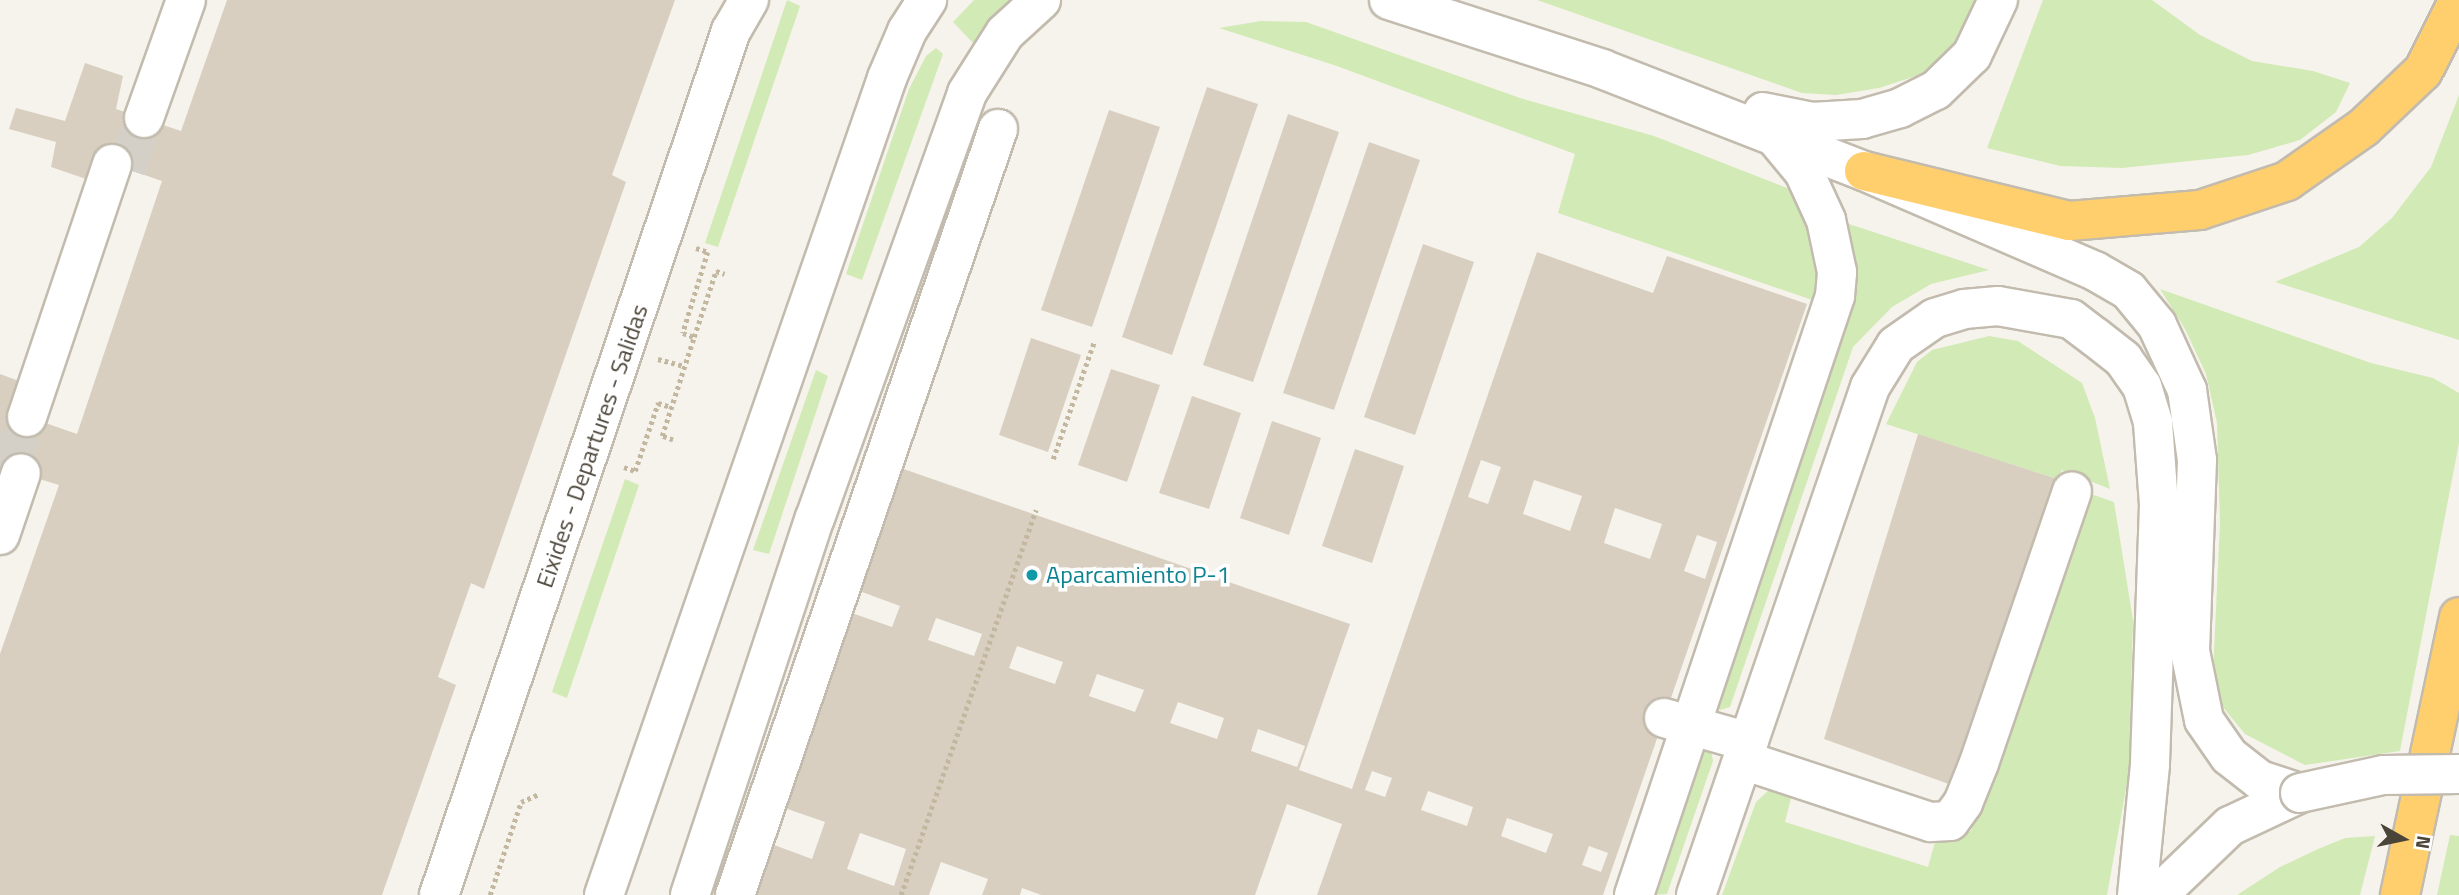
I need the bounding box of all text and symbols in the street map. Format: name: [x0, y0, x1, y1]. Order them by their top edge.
street label: Eixides - Departures - Salidas: [530, 301, 654, 591]
place label: Aparcamiento P-1: [1046, 561, 1230, 589]
marker: Aparcamiento P-1: [1024, 567, 1040, 583]
north arrow: [2368, 804, 2438, 874]
text: N: [2409, 834, 2440, 851]

